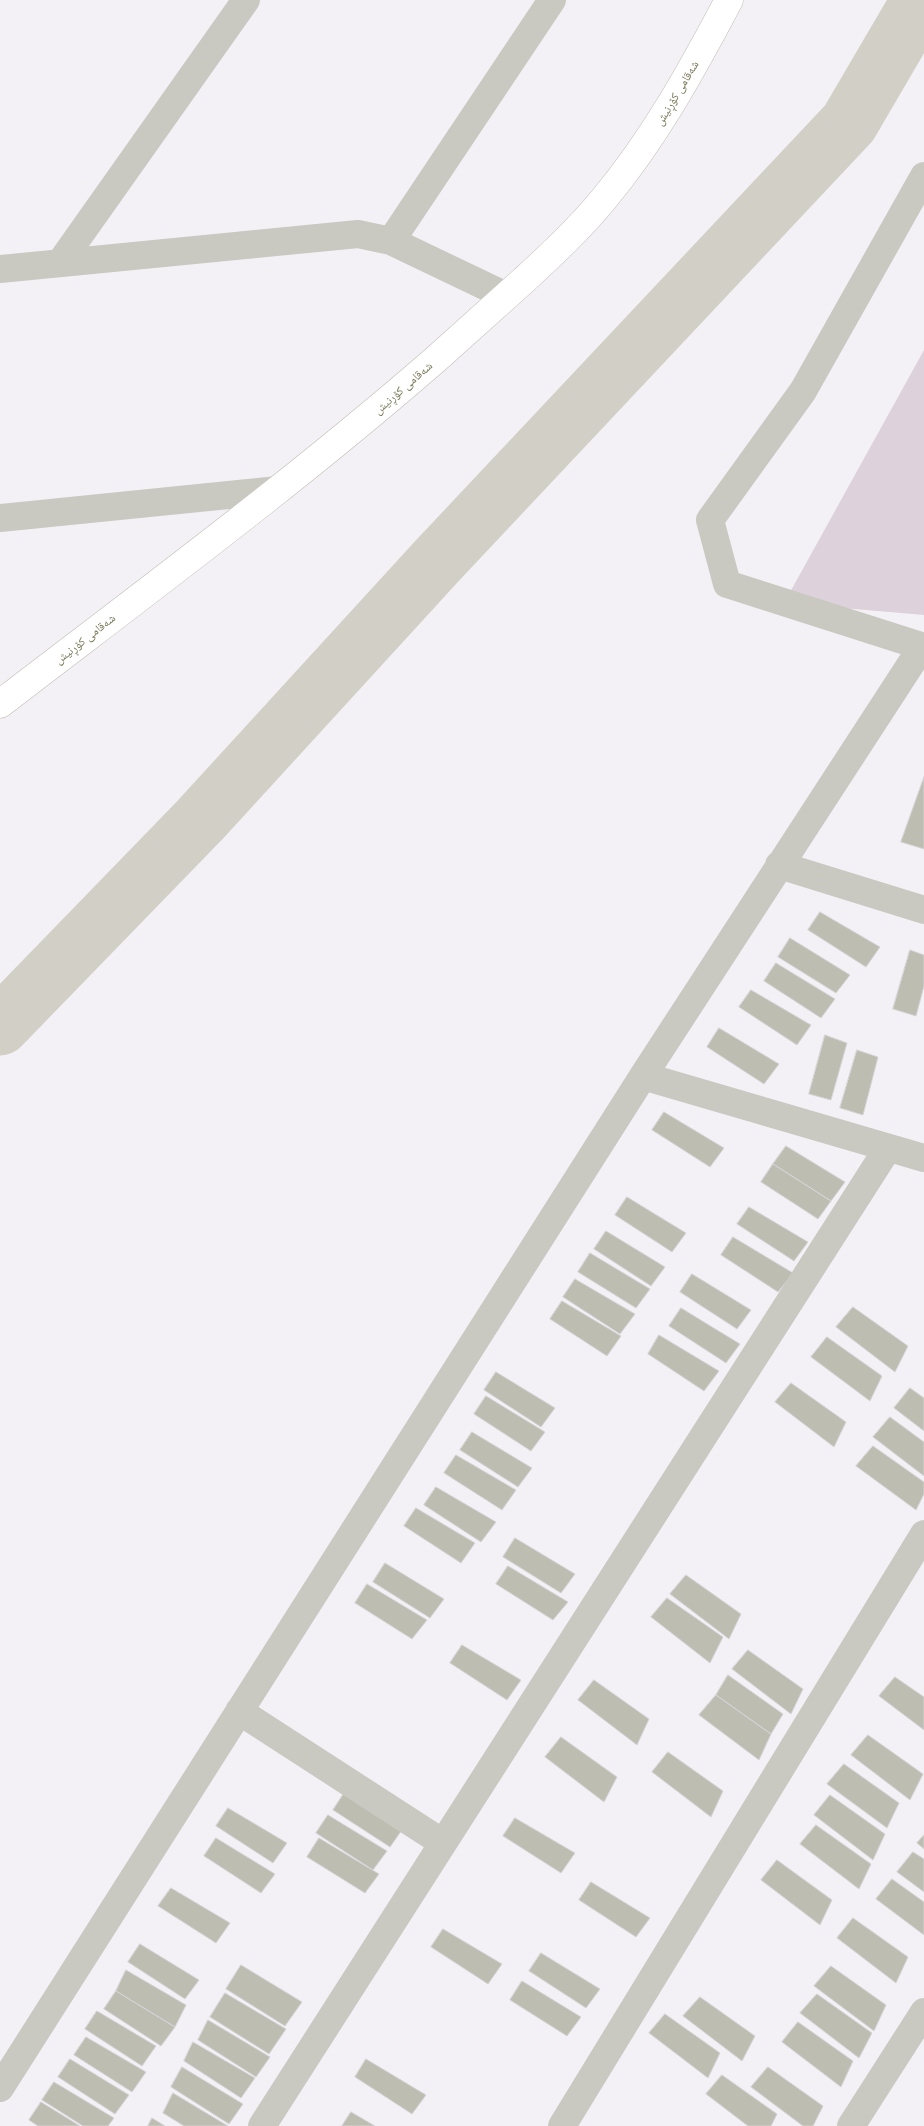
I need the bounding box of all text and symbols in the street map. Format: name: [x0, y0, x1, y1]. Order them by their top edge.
street label: شەقامی کۆڕنیش: [652, 58, 702, 128]
street label: شەقامی کۆڕنیش: [371, 359, 435, 417]
street label: شەقامی کۆڕنیش: [52, 611, 118, 667]

